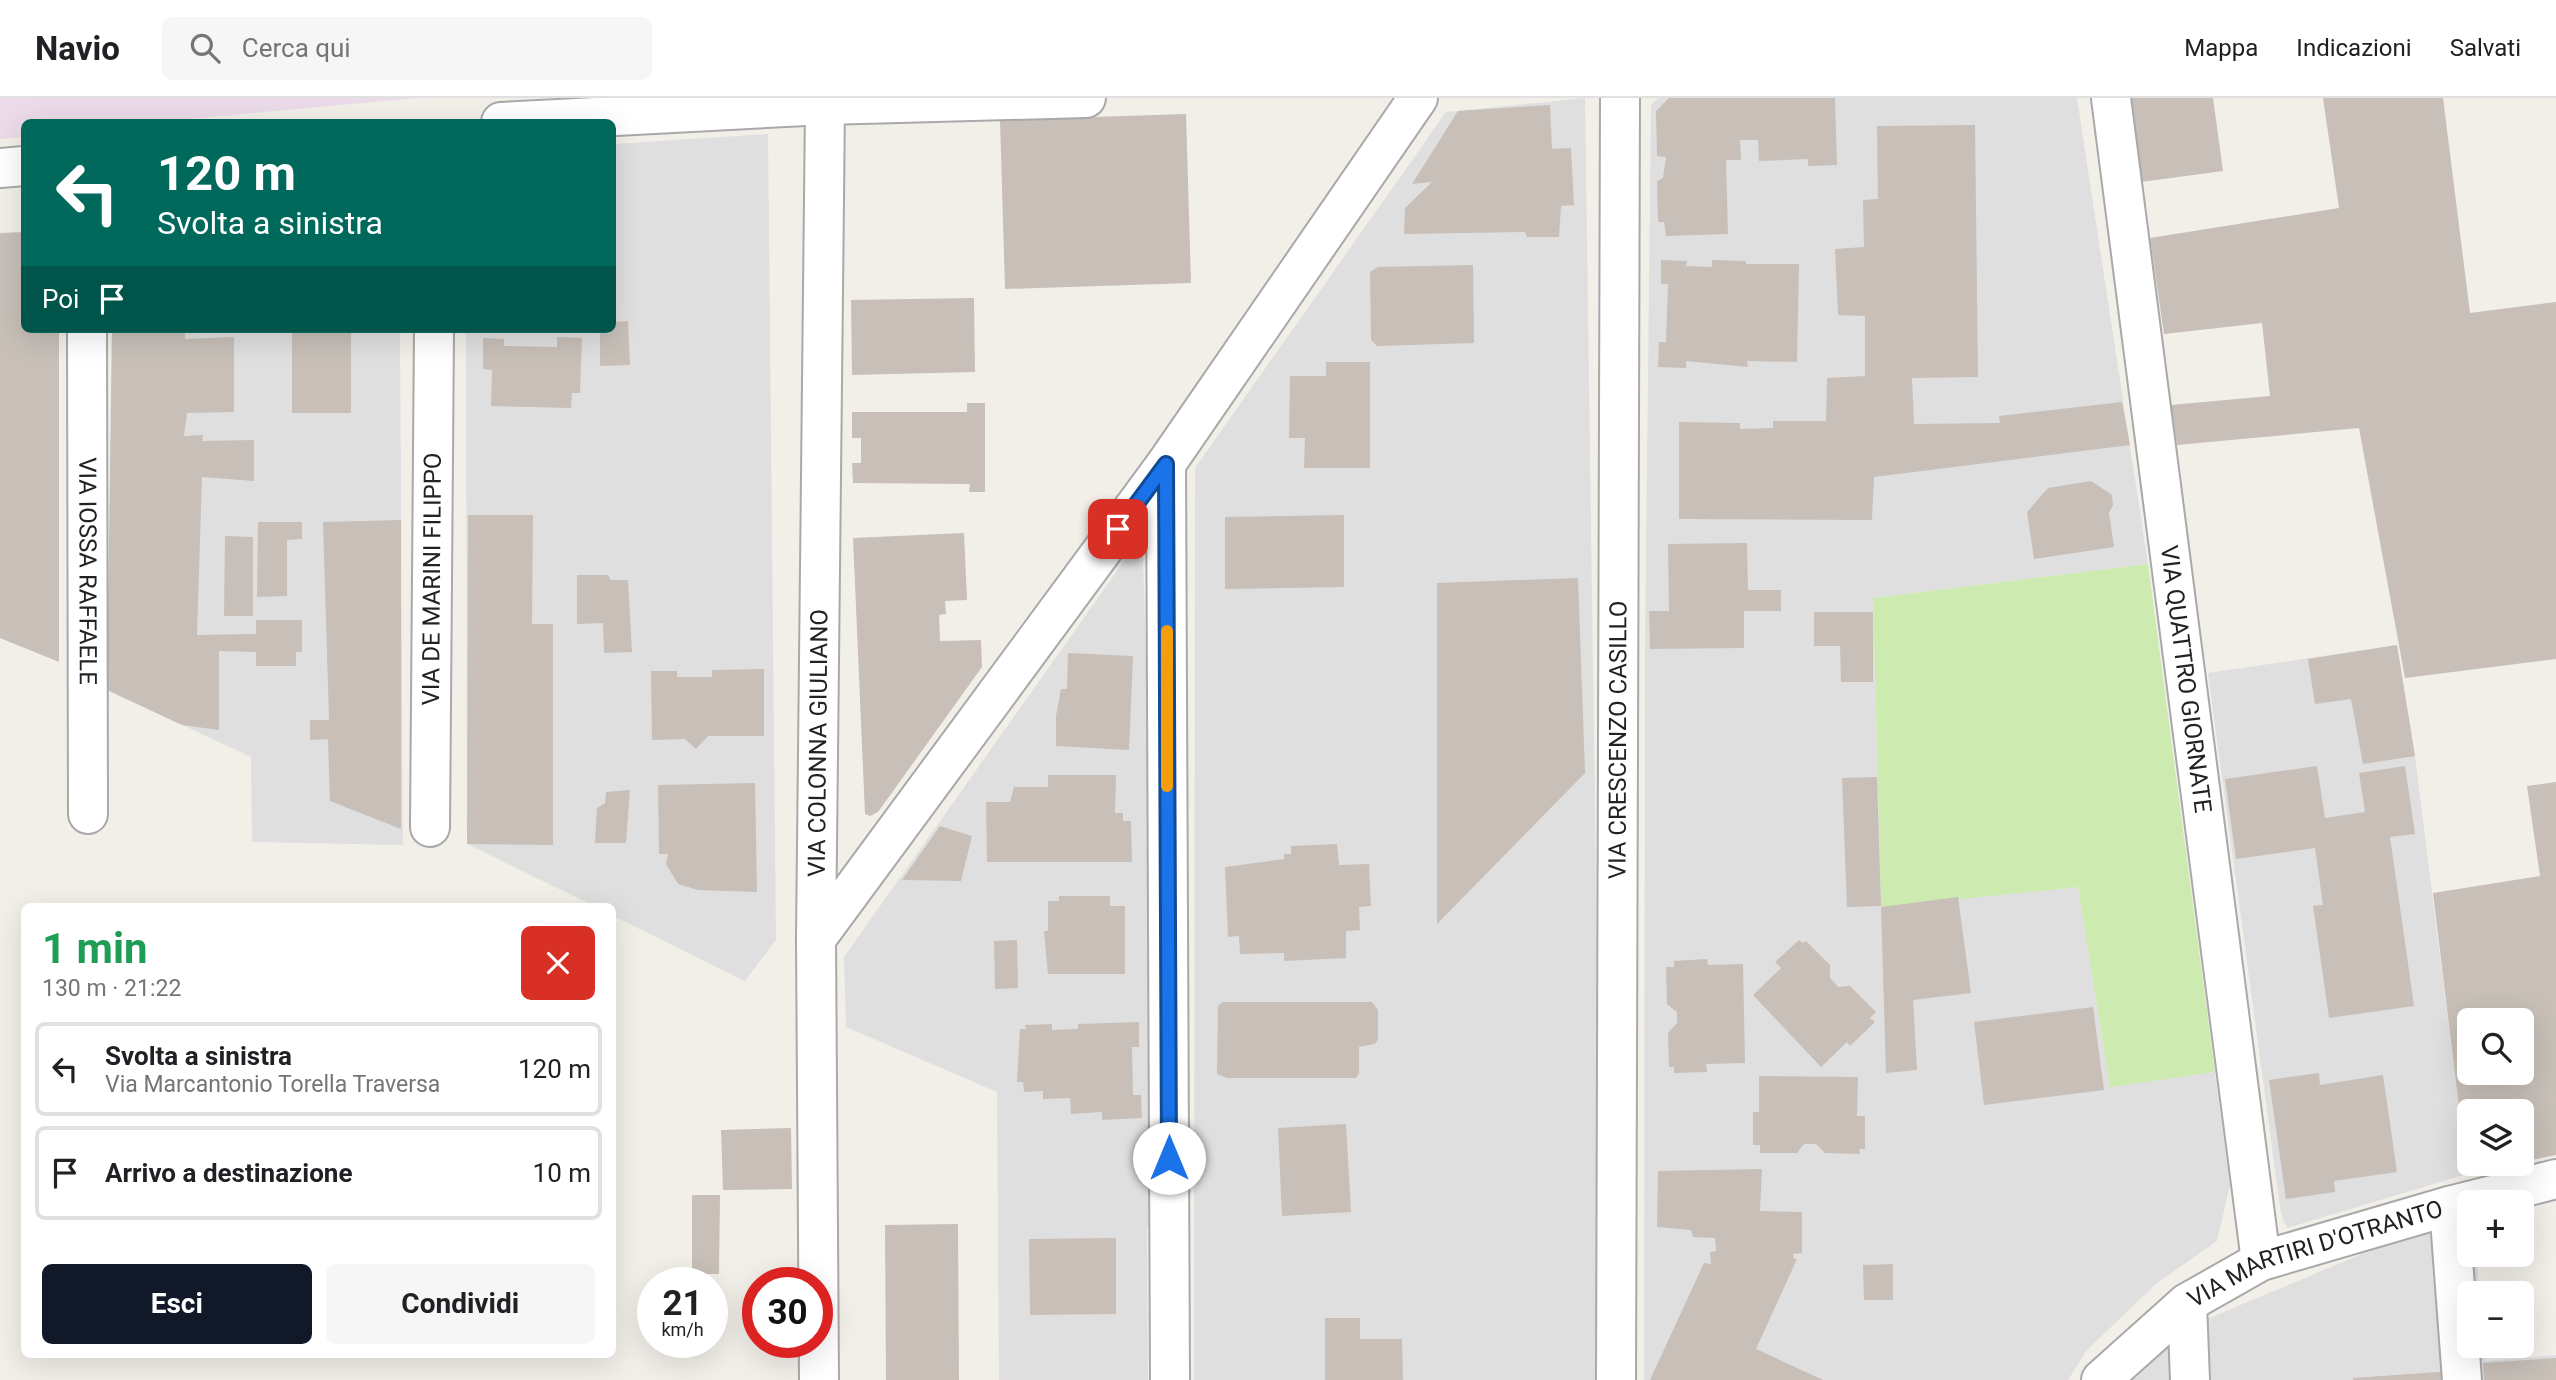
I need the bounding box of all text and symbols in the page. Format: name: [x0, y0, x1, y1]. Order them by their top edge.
search box: [162, 17, 652, 80]
text: Navio: [35, 29, 120, 68]
icon: search: [186, 29, 224, 67]
text: Cerca qui: [242, 33, 351, 63]
text: Mappa: [2184, 34, 2258, 62]
text: Indicazioni: [2296, 34, 2412, 62]
text: Salvati: [2450, 34, 2521, 62]
text: 120 m: [157, 145, 296, 202]
icon: left: [42, 147, 133, 238]
text: Svolta a sinistra: [157, 204, 383, 242]
icon: arrive: [93, 280, 131, 318]
text: Poi: [42, 284, 79, 314]
street label: VIA DE MARINI FILIPPO: [417, 452, 447, 706]
street label: VIA IOSSA RAFFAELE: [73, 457, 102, 685]
pin: [1088, 499, 1148, 559]
icon: arrive: [1099, 510, 1137, 548]
street label: VIA QUATTRO GIORNATE: [2155, 544, 2217, 815]
street label: VIA CRESCENZO CASILLO: [1604, 601, 1632, 879]
street label: VIA COLONNA GIULIANO: [803, 609, 834, 877]
text: 1 min: [42, 924, 148, 973]
button: close: [521, 926, 595, 1000]
text: 130 m · 21:22: [42, 975, 181, 1002]
map controls: [2457, 1008, 2534, 1358]
button: search: [2457, 1008, 2534, 1085]
text: Svolta a sinistra: [105, 1041, 292, 1071]
icon: left: [46, 1050, 84, 1088]
text: 120 m: [518, 1054, 591, 1084]
text: Via Marcantonio Torella Traversa: [105, 1071, 440, 1098]
button: layers: [2457, 1099, 2534, 1176]
position arrow: [1132, 1121, 1206, 1195]
icon: arrive: [46, 1154, 84, 1192]
text: Arrivo a destinazione: [105, 1158, 352, 1188]
text: 10 m: [533, 1158, 591, 1188]
button: +: [2457, 1190, 2534, 1267]
street label: VIA MARTIRI D'OTRANTO: [2183, 1195, 2446, 1314]
button: Esci: [42, 1264, 312, 1344]
button: Condividi: [326, 1264, 595, 1344]
speed limit sign: 30: [742, 1267, 833, 1358]
button: −: [2457, 1281, 2534, 1358]
text: 21: [662, 1283, 703, 1324]
text: km/h: [661, 1319, 704, 1340]

